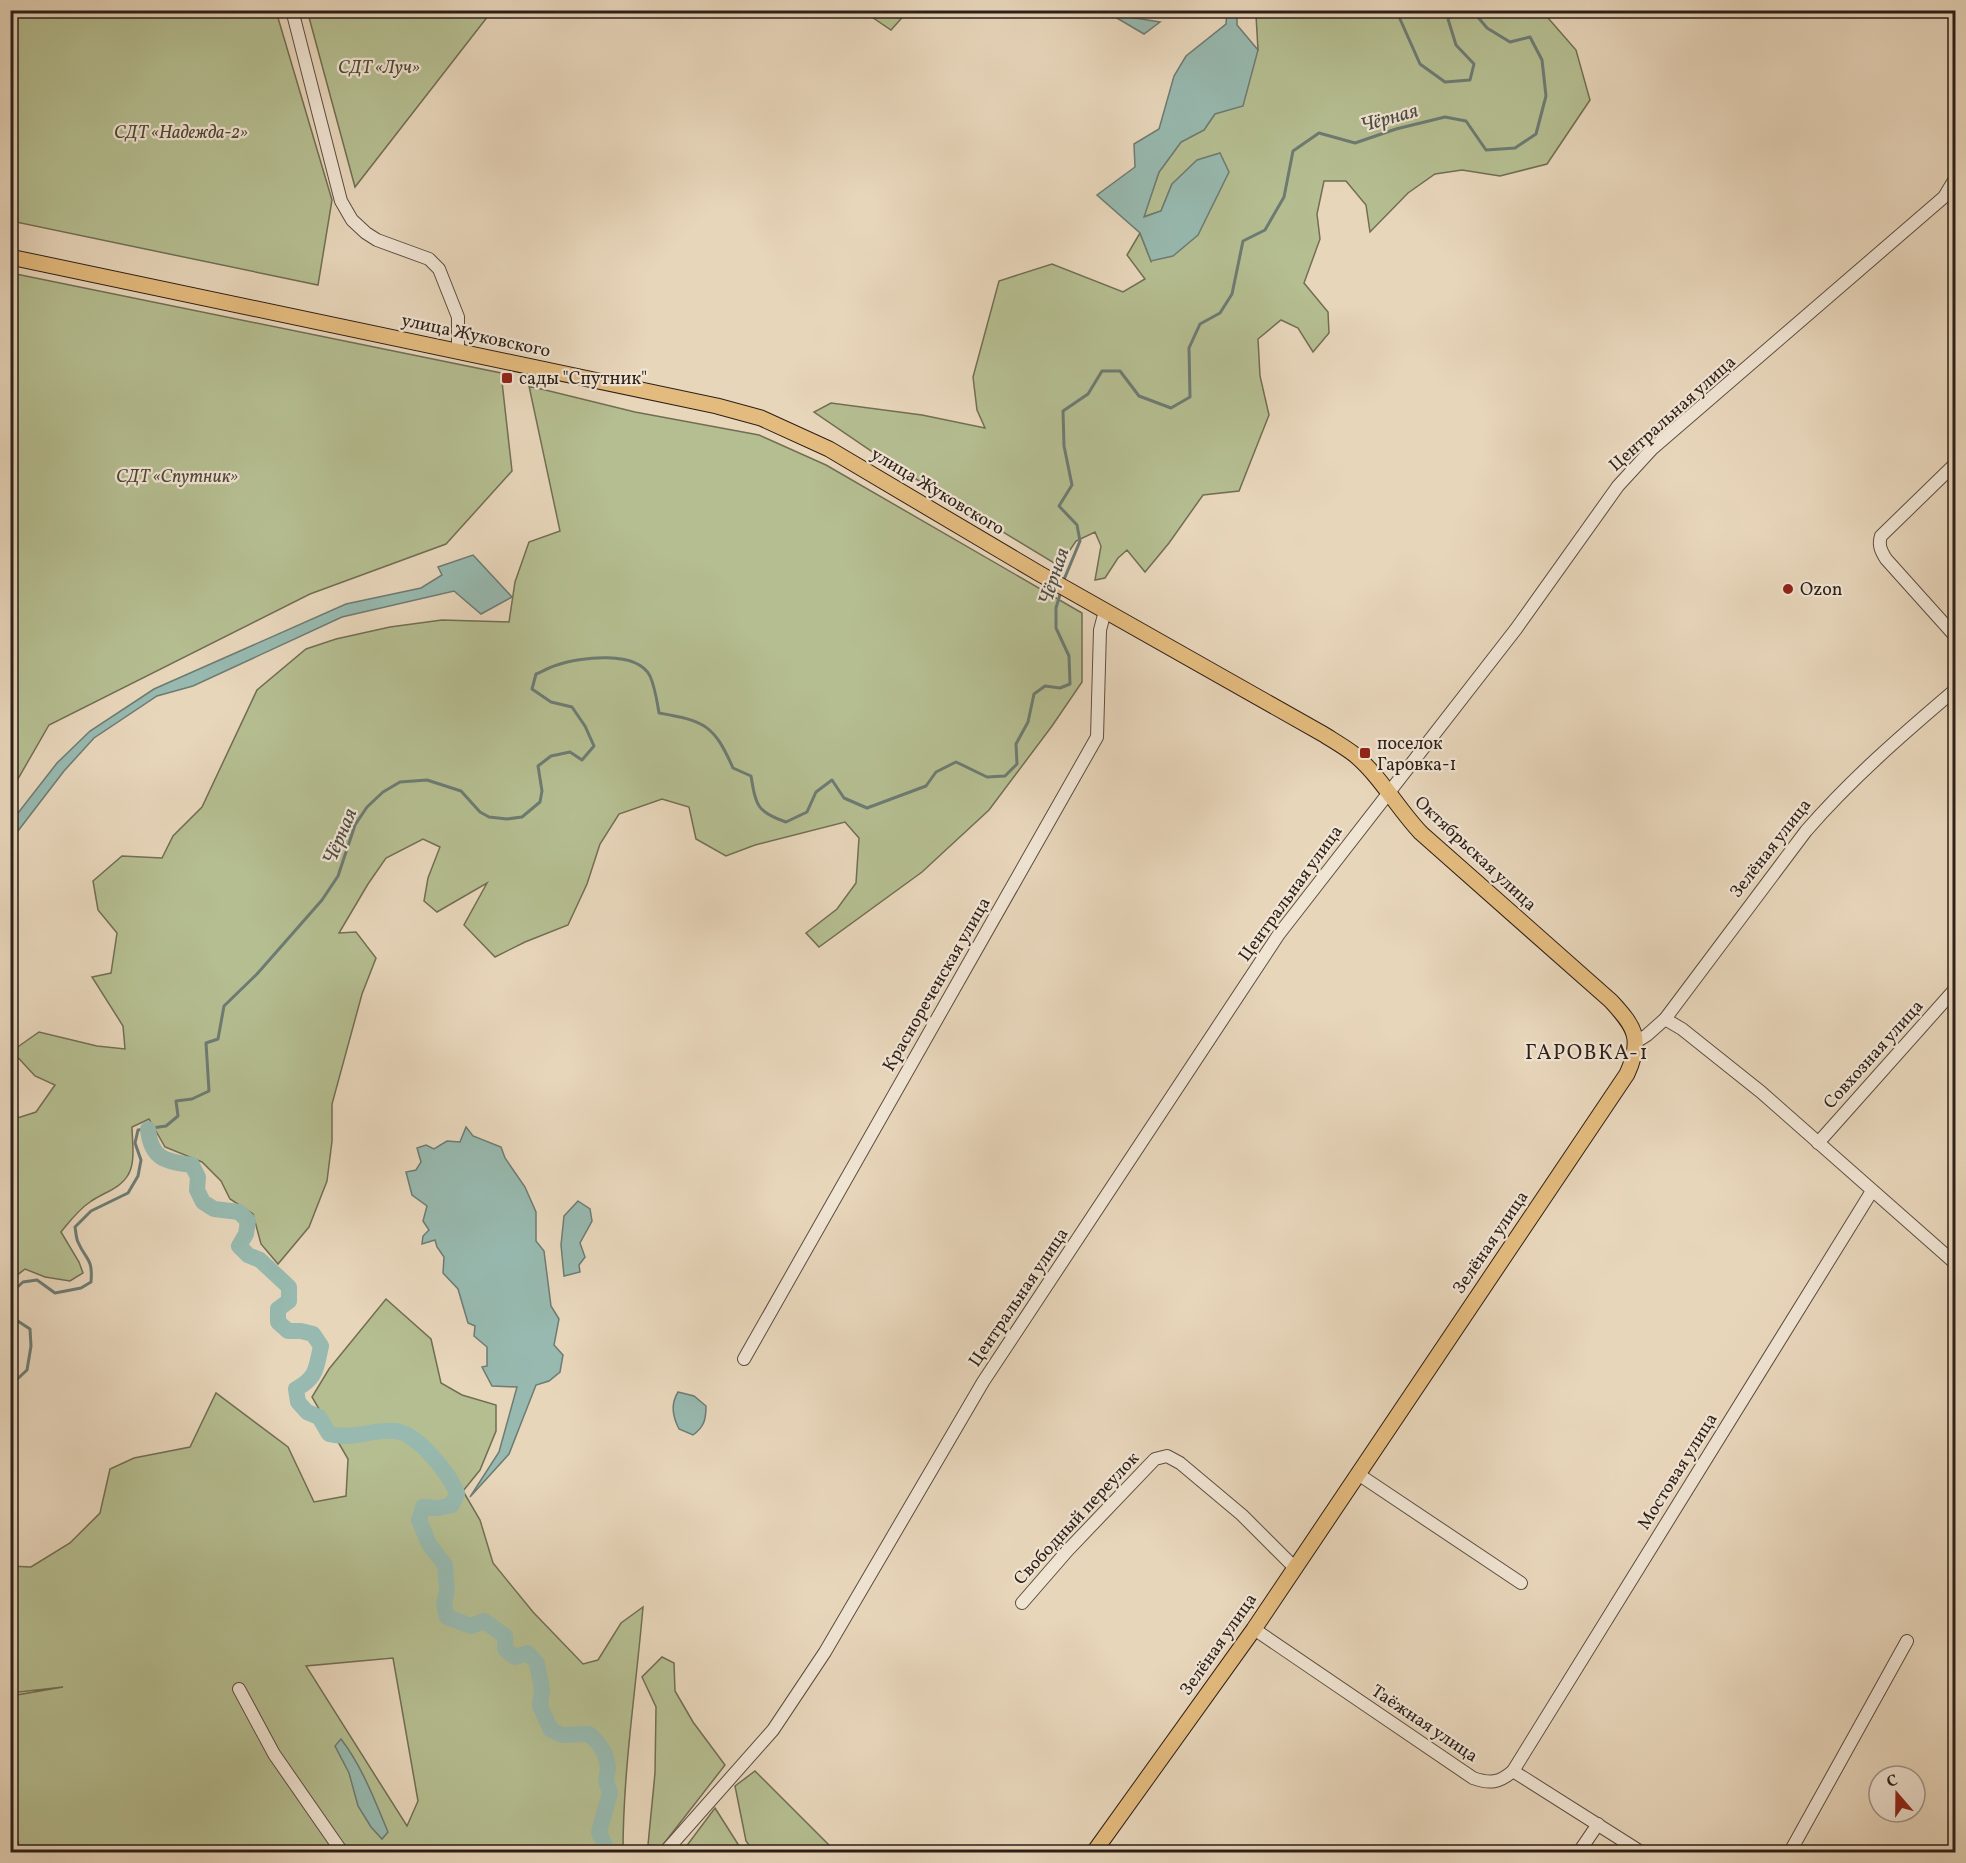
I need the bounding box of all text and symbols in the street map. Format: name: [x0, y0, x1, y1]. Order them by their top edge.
park label: СДТ «Луч»: [338, 56, 420, 81]
water label: Чёрная: [1357, 97, 1422, 140]
park label: СДТ «Надежда-2»: [114, 121, 248, 146]
street label: улица Жуковского: [399, 308, 553, 364]
street label: Центральная улица: [1604, 350, 1742, 478]
place label: сады "Спутник": [519, 367, 647, 392]
marker: сады "Спутник": [500, 371, 514, 385]
street label: улица Жуковского: [866, 442, 1009, 542]
park label: СДТ «Спутник»: [116, 465, 238, 490]
water label: Чёрная: [1033, 544, 1077, 609]
place label: Ozon: [1800, 578, 1843, 603]
marker: Ozon: [1781, 582, 1795, 596]
place label: поселок Гаровка-1: [1377, 732, 1457, 778]
marker: поселок Гаровка-1: [1358, 746, 1372, 760]
street label: Октябрьская улица: [1408, 791, 1542, 917]
street label: Зелёная улица: [1725, 794, 1818, 904]
water label: Чёрная: [316, 804, 365, 869]
street label: Центральная улица: [1233, 821, 1349, 967]
street label: Краснореченская улица: [877, 893, 997, 1076]
street label: Совхозная улица: [1818, 995, 1930, 1115]
district label: ГАРОВКА-1: [1525, 1039, 1649, 1068]
street label: Зелёная улица: [1447, 1186, 1535, 1299]
street label: Центральная улица: [963, 1223, 1075, 1372]
street label: Мостовая улица: [1632, 1409, 1724, 1535]
street label: Свободный переулок: [1009, 1447, 1146, 1591]
street label: Зелёная улица: [1175, 1589, 1264, 1701]
street label: Таёжная улица: [1366, 1679, 1482, 1769]
north arrow: [1867, 1764, 1927, 1824]
text: С: [1884, 1770, 1901, 1794]

